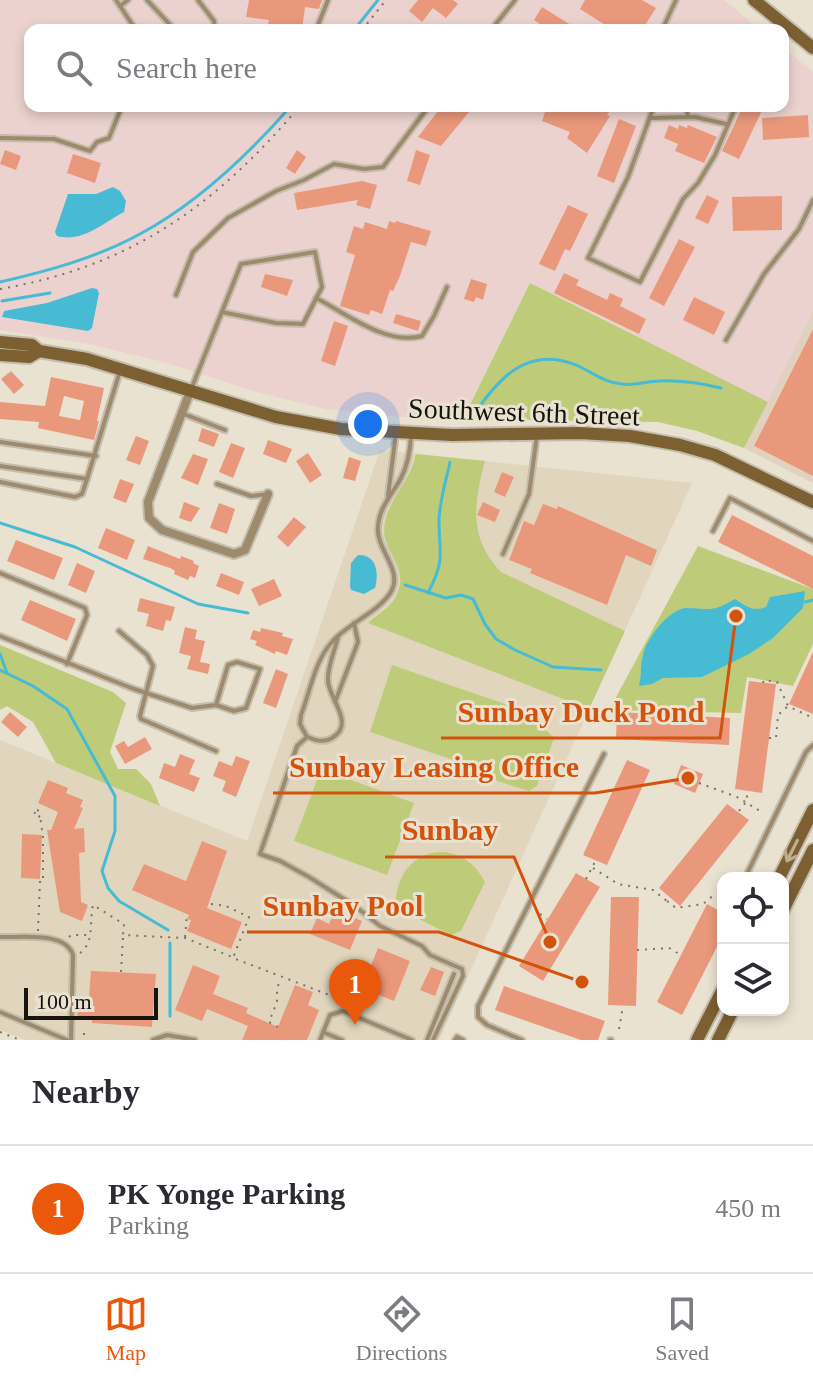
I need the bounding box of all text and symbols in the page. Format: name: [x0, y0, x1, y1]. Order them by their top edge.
search box: [24, 24, 789, 112]
icon: search: [52, 46, 96, 90]
text: Search here: [116, 51, 257, 84]
street label: Southwest 6th Street: [408, 392, 641, 432]
your location: [348, 404, 388, 444]
callout: Sunbay Duck Pond: [441, 684, 720, 738]
text: Sunbay Duck Pond: [458, 695, 705, 728]
callout: Sunbay Leasing Office: [273, 739, 595, 793]
text: Sunbay Leasing Office: [289, 750, 579, 783]
callout: Sunbay: [385, 803, 514, 857]
text: Sunbay: [402, 813, 498, 846]
one-way arrow: [784, 839, 800, 863]
map controls: [717, 872, 789, 1016]
button: locate: [717, 872, 789, 944]
callout: Sunbay Pool: [247, 878, 439, 932]
text: Sunbay Pool: [263, 889, 423, 922]
button: layers: [717, 944, 789, 1016]
pin: 1: [329, 959, 381, 1025]
scale bar: [24, 984, 158, 1020]
text: 100 m: [36, 989, 92, 1014]
text: Nearby: [32, 1073, 140, 1110]
text: PK Yonge Parking: [108, 1177, 345, 1210]
text: 1: [52, 1194, 65, 1223]
text: 450 m: [715, 1194, 781, 1223]
text: Parking: [108, 1211, 189, 1240]
tab: Map: [104, 1292, 148, 1366]
tab: Directions: [356, 1292, 447, 1366]
tab: Saved: [655, 1292, 709, 1366]

